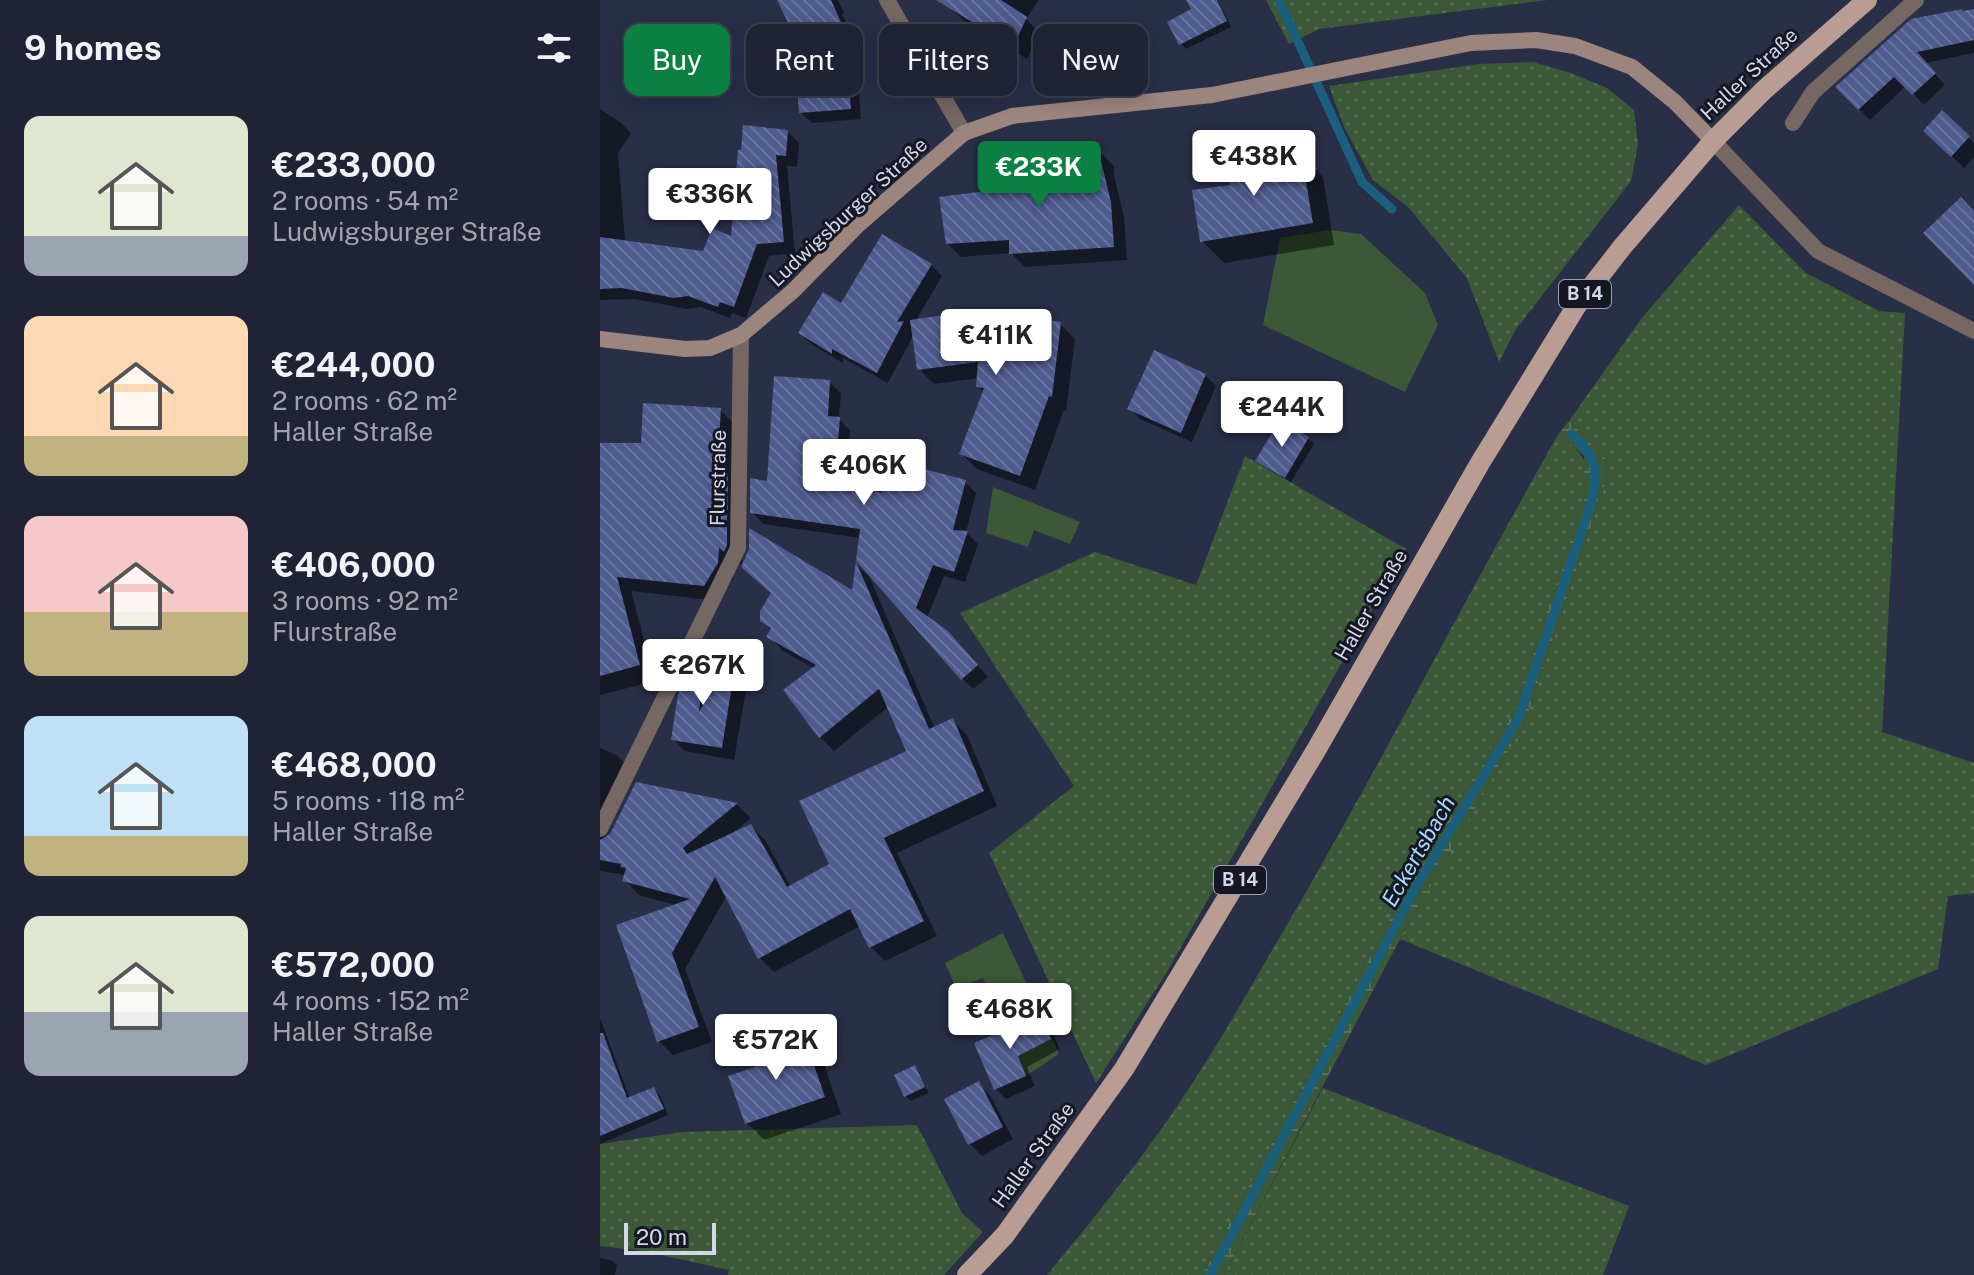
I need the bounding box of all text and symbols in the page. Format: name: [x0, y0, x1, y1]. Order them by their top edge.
street label: Haller Straße: [1695, 23, 1803, 125]
chip: Buy: [624, 24, 730, 96]
chip: Rent: [746, 24, 863, 96]
chip: Filters: [879, 24, 1017, 96]
chip: New: [1033, 24, 1148, 96]
icon: filters: [532, 26, 576, 70]
text: 9 homes: [24, 28, 162, 68]
pin: €438K: [1198, 130, 1310, 198]
street label: Ludwigsburger Straße: [764, 132, 932, 292]
text: €438K: [1210, 140, 1298, 171]
pin: €233K: [983, 141, 1095, 209]
text: €233,000: [272, 145, 436, 185]
icon: home: [88, 148, 184, 244]
text: €233K: [996, 151, 1082, 182]
pin: €336K: [654, 168, 766, 236]
text: €336K: [666, 178, 754, 209]
text: 2 rooms · 54 m²: [272, 185, 458, 216]
text: Ludwigsburger Straße: [272, 216, 542, 247]
road number: B 14: [1559, 280, 1611, 308]
pin: €411K: [940, 309, 1052, 377]
text: €411K: [959, 319, 1033, 350]
text: €244,000: [272, 345, 435, 385]
icon: home: [88, 348, 184, 444]
pin: €244K: [1226, 381, 1338, 449]
text: 2 rooms · 62 m²: [272, 385, 457, 416]
text: €244K: [1239, 391, 1325, 422]
text: Haller Straße: [272, 416, 433, 447]
street label: Flurstraße: [705, 430, 731, 526]
pin: €406K: [808, 439, 920, 507]
text: €406K: [821, 449, 907, 480]
text: €406,000: [272, 545, 436, 585]
street label: Haller Straße: [1330, 545, 1412, 665]
icon: home: [88, 548, 184, 644]
text: 3 rooms · 92 m²: [272, 585, 458, 616]
text: Flurstraße: [272, 616, 397, 647]
pin: €267K: [647, 639, 759, 707]
text: €267K: [660, 649, 746, 680]
text: €468,000: [272, 745, 437, 785]
icon: home: [88, 748, 184, 844]
text: 5 rooms · 118 m²: [272, 785, 465, 816]
water label: Eckertsbach: [1376, 791, 1460, 911]
text: Haller Straße: [272, 816, 433, 847]
road number: B 14: [1214, 866, 1266, 894]
text: €572,000: [272, 945, 435, 985]
icon: home: [88, 948, 184, 1044]
pin: €468K: [954, 983, 1066, 1051]
text: 4 rooms · 152 m²: [272, 985, 469, 1016]
text: €468K: [966, 993, 1054, 1024]
pin: €572K: [720, 1014, 832, 1082]
text: Haller Straße: [272, 1016, 433, 1047]
text: €572K: [733, 1024, 819, 1055]
street label: Haller Straße: [987, 1098, 1079, 1212]
scale bar: [624, 1219, 716, 1255]
text: 20 m: [636, 1224, 687, 1250]

